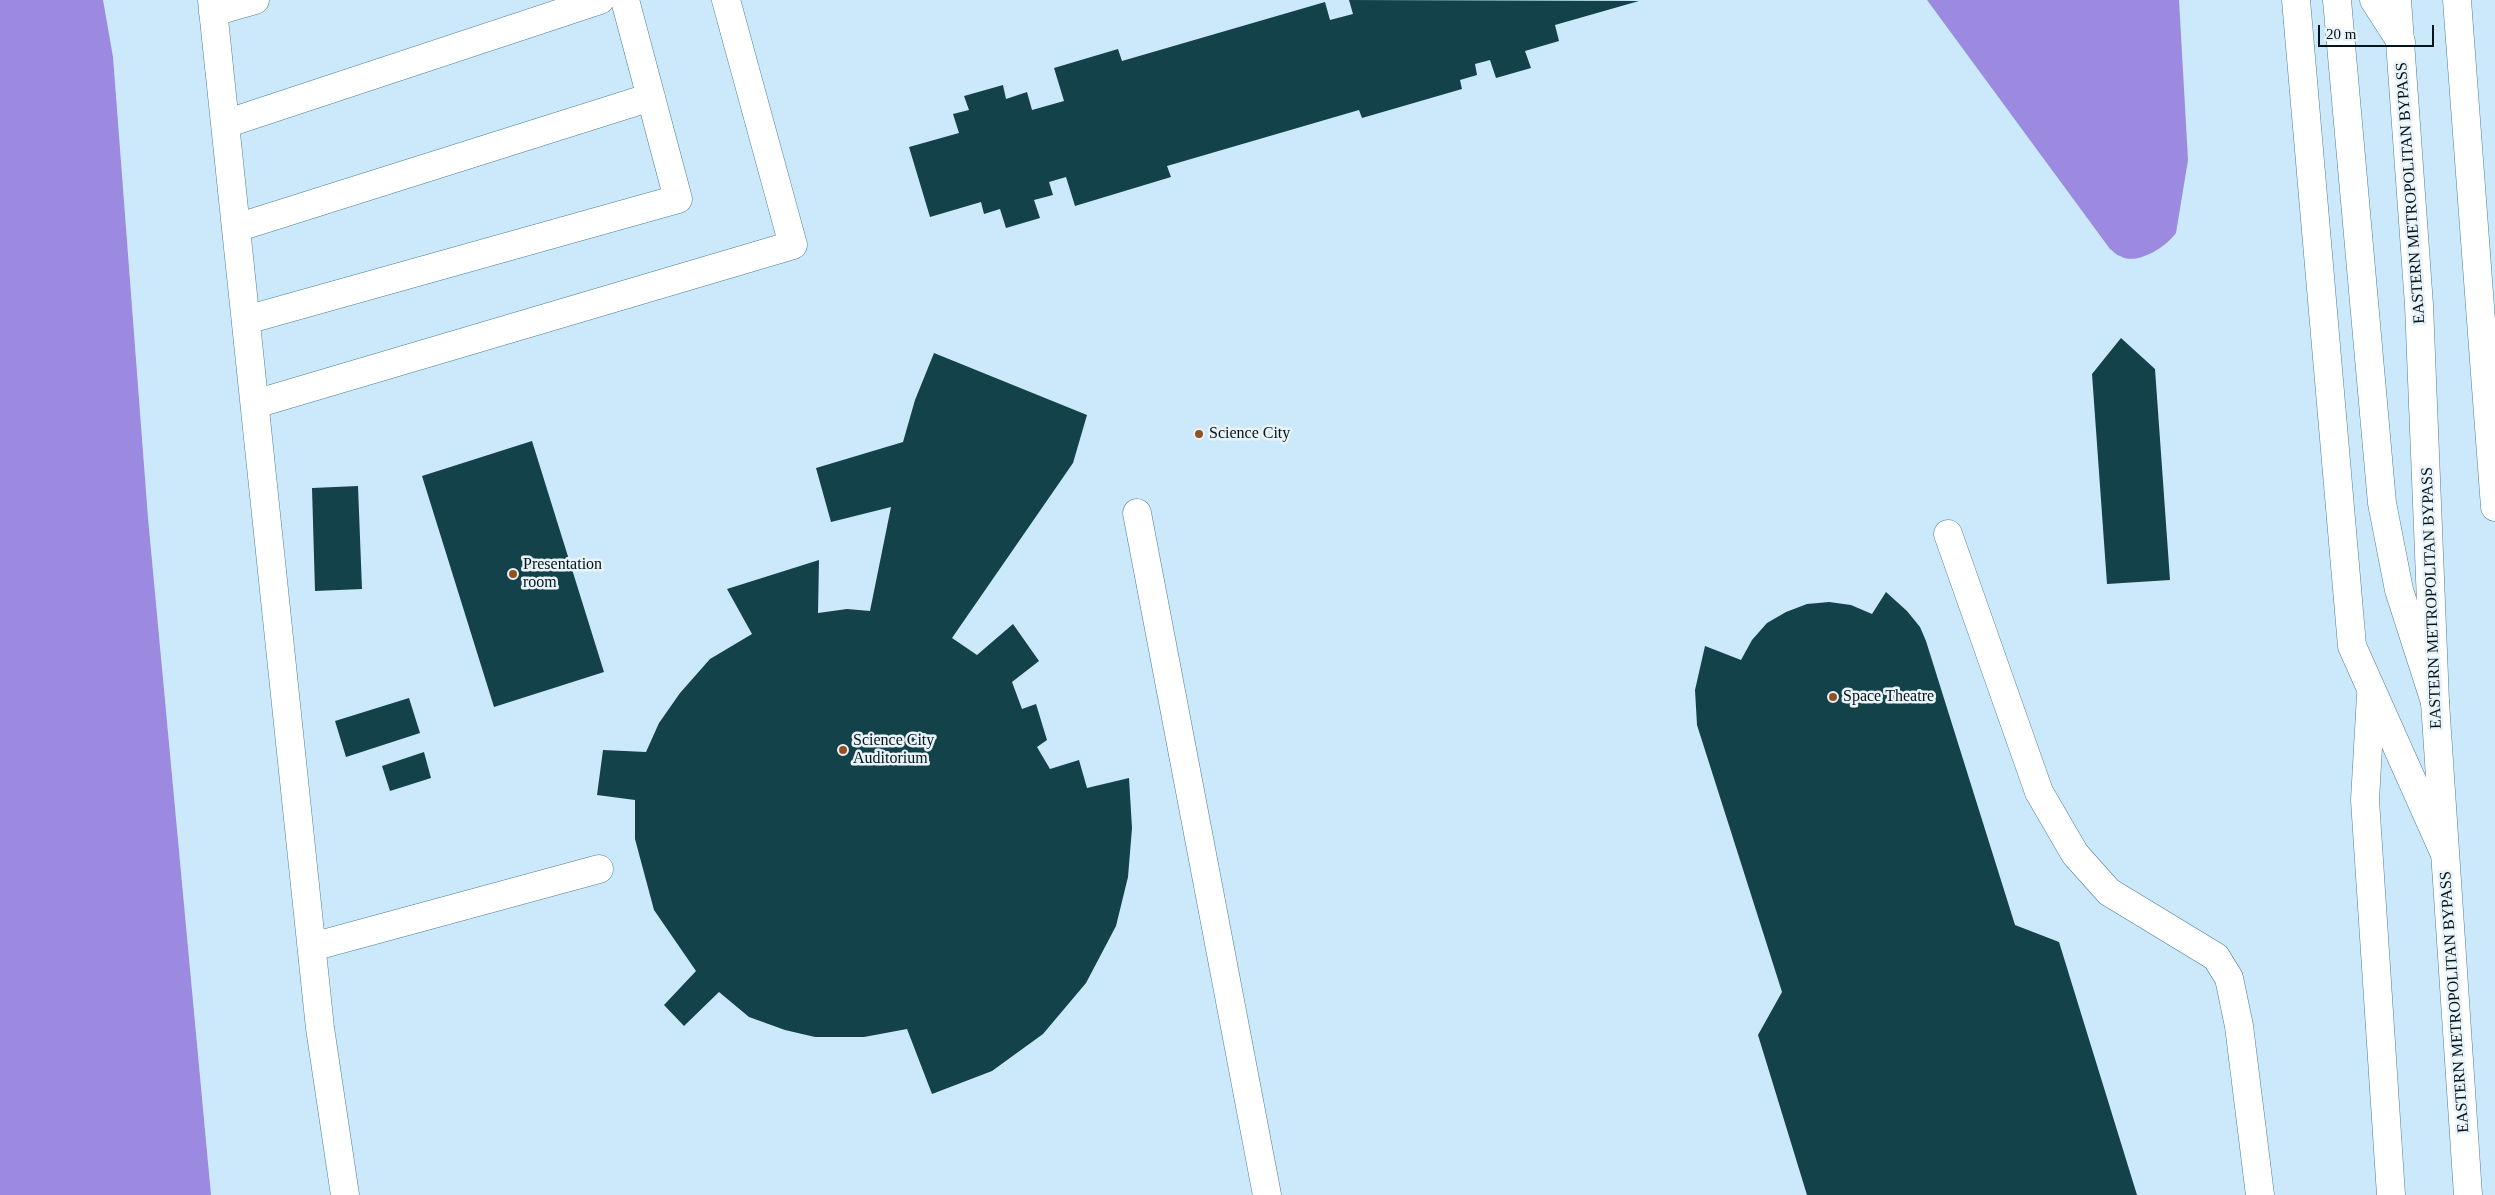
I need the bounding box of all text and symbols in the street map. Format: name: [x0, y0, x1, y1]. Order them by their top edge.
scale bar: [2320, 15, 2436, 47]
text: 20 m: [2326, 26, 2356, 42]
street label: EASTERN METROPOLITAN BYPASS: [2392, 62, 2430, 324]
place label: Science City: [1209, 424, 1290, 444]
marker: Science City: [1193, 428, 1205, 440]
street label: EASTERN METROPOLITAN BYPASS: [2418, 467, 2446, 729]
place label: Presentation room: [523, 555, 602, 593]
marker: Presentation room: [507, 568, 519, 580]
place label: Space Theatre: [1843, 687, 1934, 707]
marker: Space Theatre: [1827, 691, 1839, 703]
place label: Science City Auditorium: [853, 731, 934, 769]
marker: Science City Auditorium: [837, 744, 849, 756]
street label: EASTERN METROPOLITAN BYPASS: [2436, 871, 2474, 1133]

